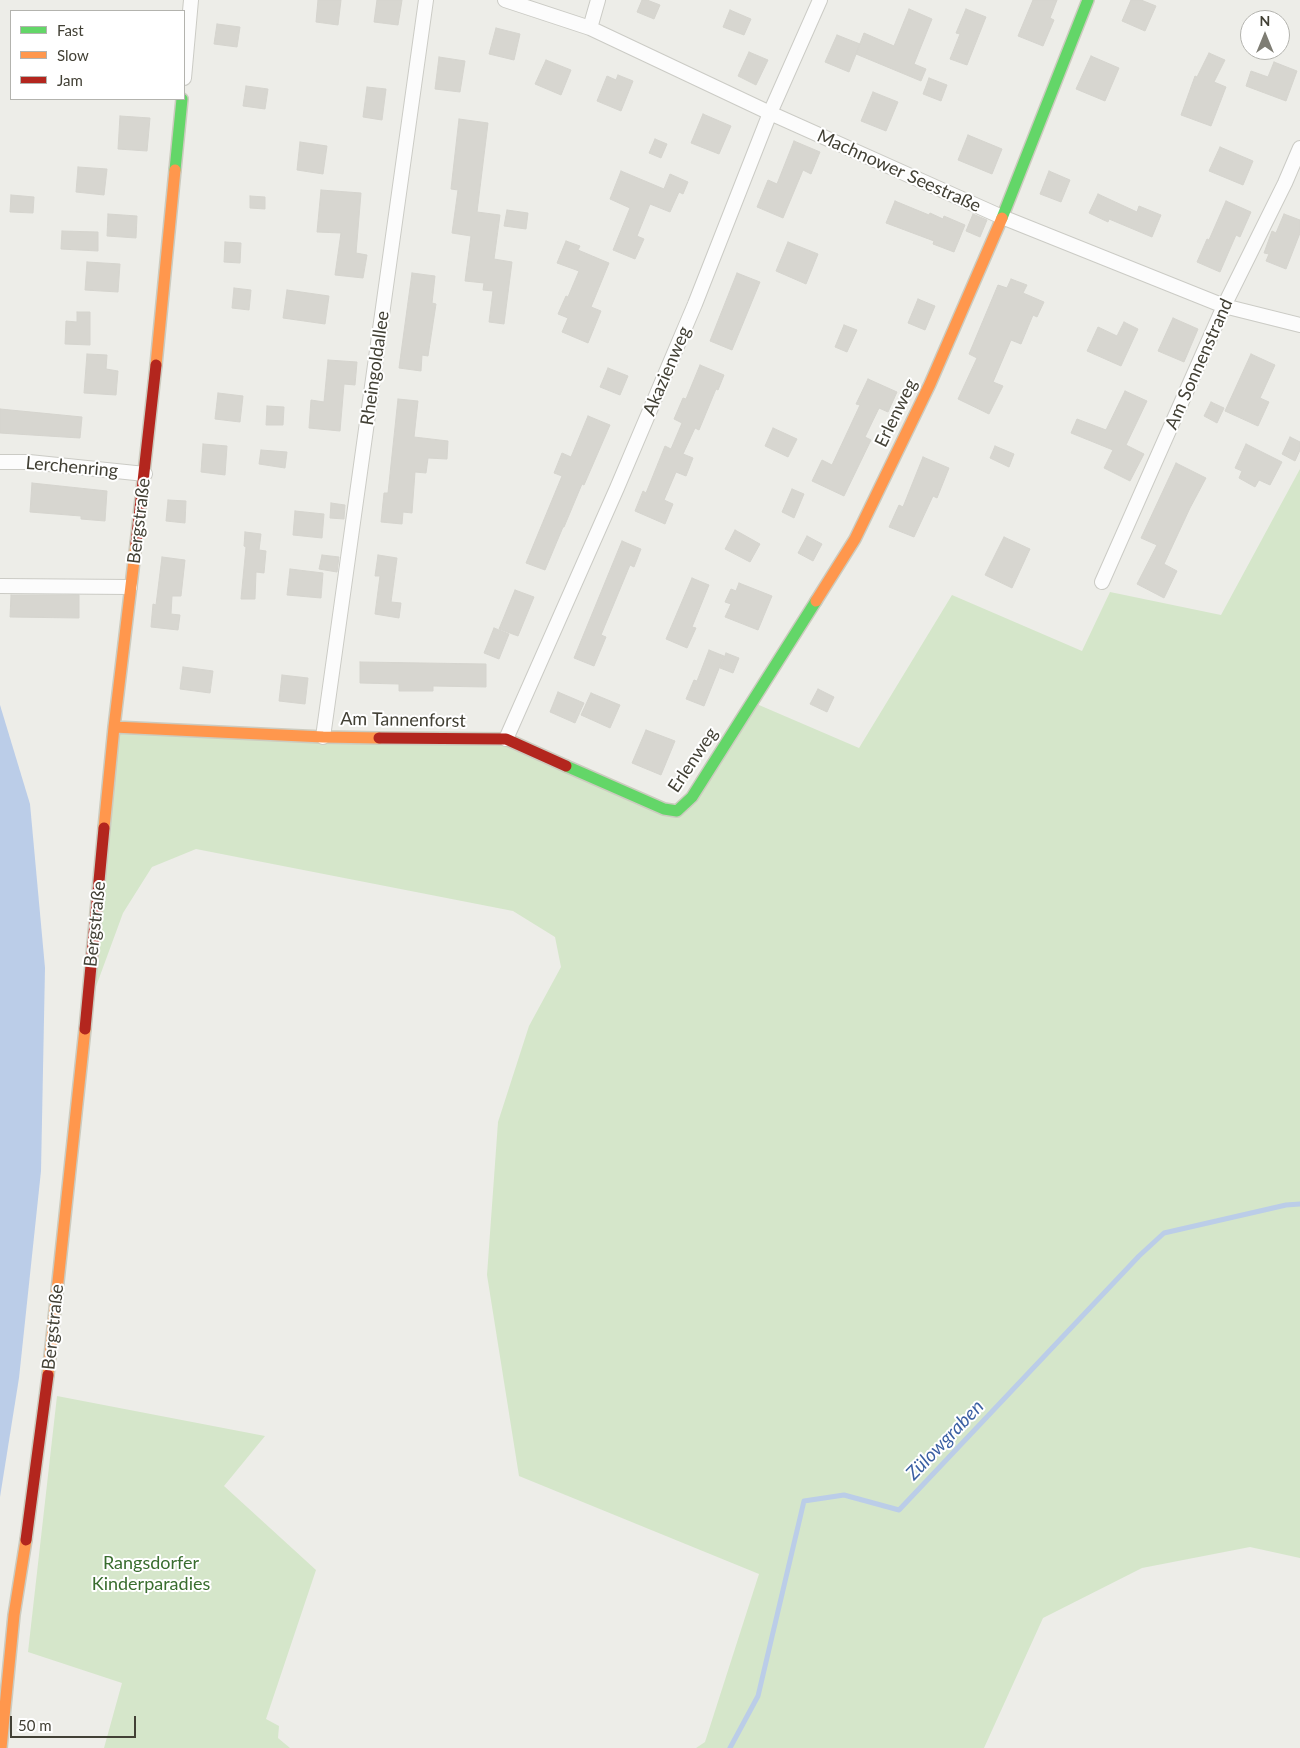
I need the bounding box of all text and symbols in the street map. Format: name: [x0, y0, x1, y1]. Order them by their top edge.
legend: [10, 10, 185, 100]
north arrow: [1240, 10, 1290, 60]
text: N: [1260, 12, 1270, 29]
text: Fast: [57, 21, 84, 39]
text: Slow: [57, 46, 89, 64]
text: Jam: [57, 71, 83, 89]
street label: Machnower Seestraße: [814, 125, 984, 217]
street label: Am Sonnenstrand: [1160, 295, 1238, 433]
street label: Rheingoldallee: [356, 309, 394, 427]
street label: Akazienweg: [638, 323, 696, 419]
street label: Erlenweg: [870, 375, 922, 451]
street label: Lerchenring: [25, 452, 119, 482]
street label: Bergstraße: [123, 477, 155, 565]
street label: Am Tannenforst: [340, 708, 466, 732]
street label: Erlenweg: [664, 724, 722, 796]
street label: Bergstraße: [80, 880, 110, 968]
street label: Bergstraße: [38, 1283, 68, 1371]
water label: Zülowgraben: [901, 1395, 989, 1485]
park label: Rangsdorfer Kinderparadies: [92, 1552, 210, 1595]
scale bar: [12, 1706, 139, 1738]
text: 50 m: [18, 1716, 52, 1734]

